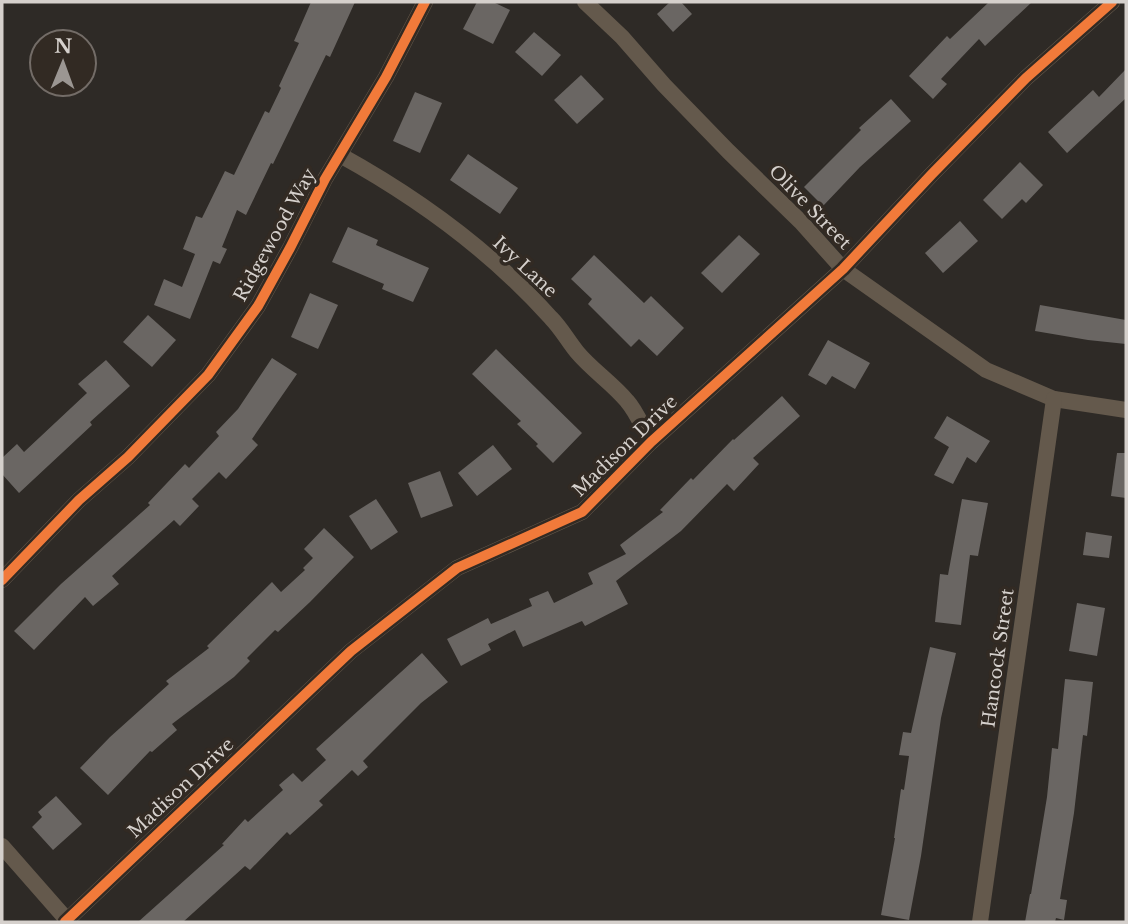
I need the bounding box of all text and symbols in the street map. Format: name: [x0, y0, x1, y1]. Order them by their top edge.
north arrow: [28, 28, 98, 98]
text: N: [54, 35, 73, 58]
street label: Olive Street: [764, 160, 856, 254]
street label: Ridgewood Way: [229, 164, 321, 306]
street label: Ivy Lane: [488, 232, 562, 302]
street label: Madison Drive: [568, 391, 682, 501]
street label: Hancock Street: [977, 587, 1019, 729]
street label: Madison Drive: [123, 733, 239, 843]

